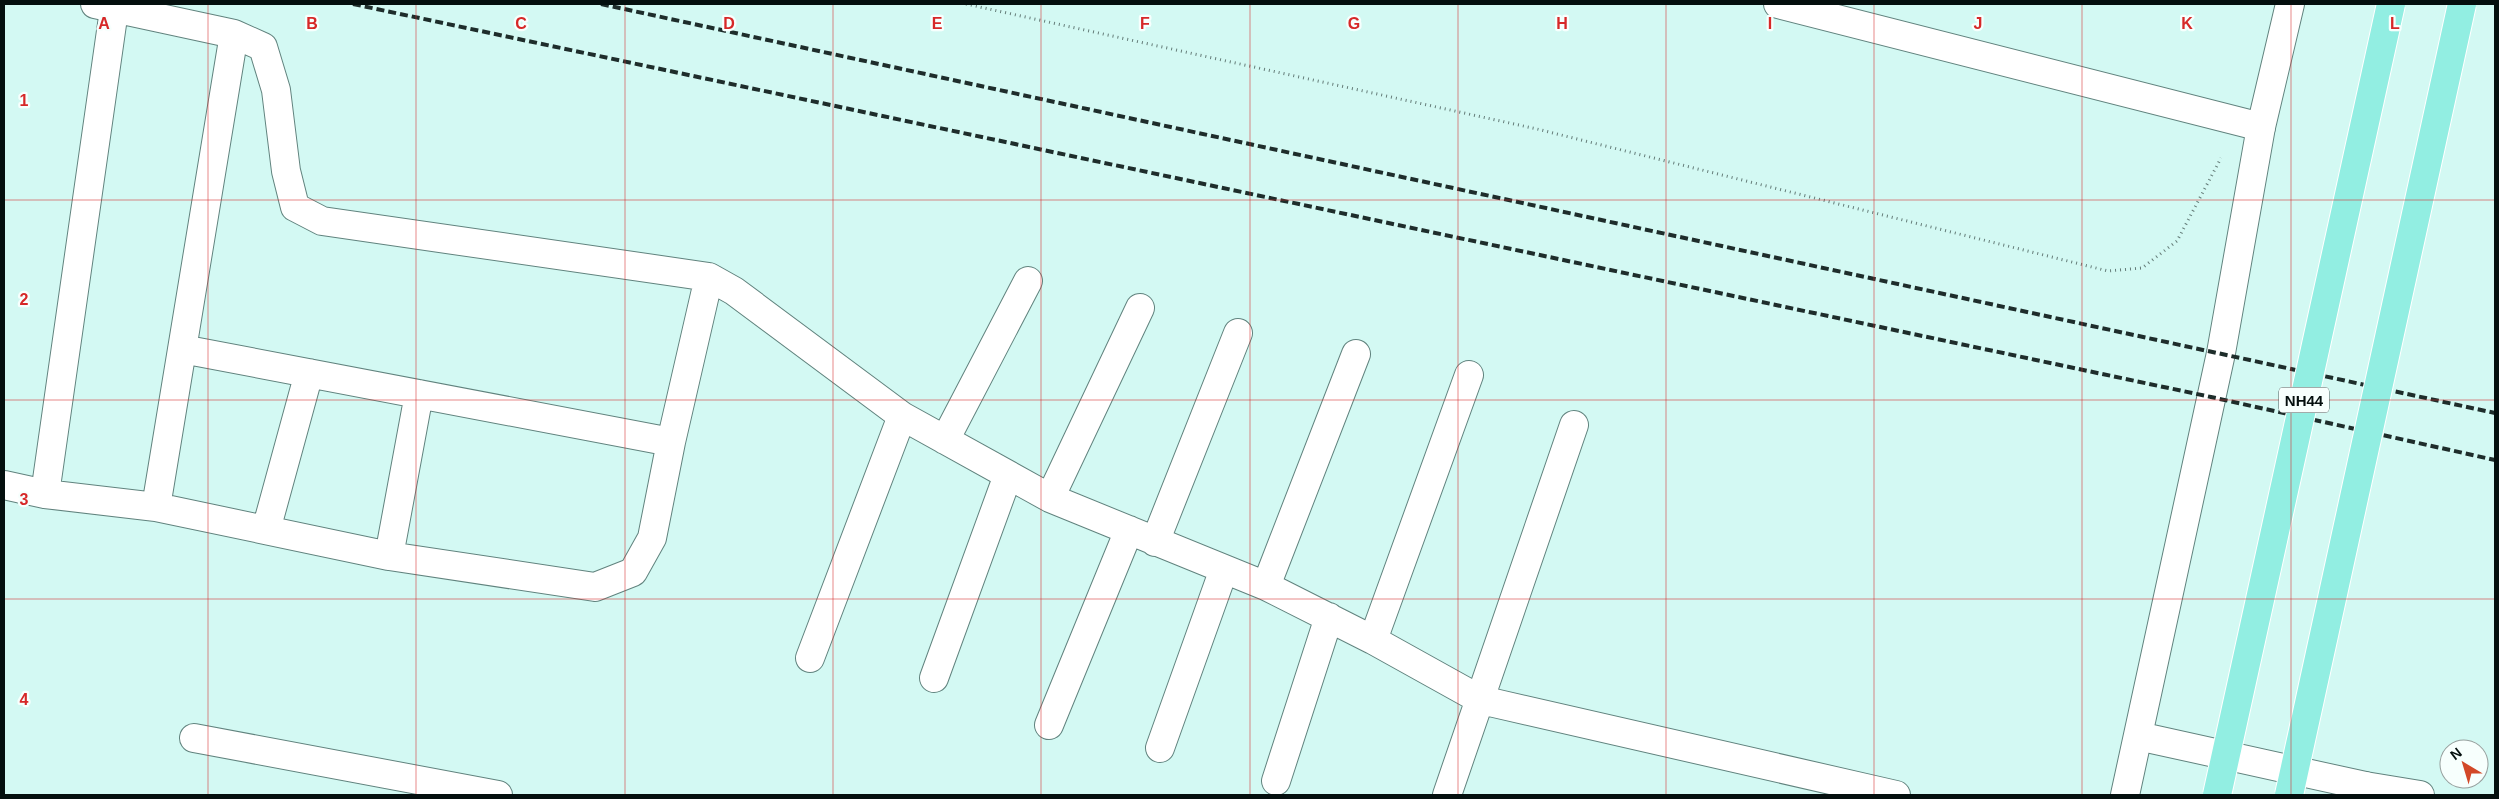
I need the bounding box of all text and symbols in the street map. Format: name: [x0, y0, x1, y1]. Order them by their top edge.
text: A: [98, 15, 110, 32]
text: B: [306, 15, 318, 32]
text: C: [515, 15, 527, 32]
text: D: [723, 15, 735, 32]
text: E: [932, 15, 943, 32]
text: F: [1140, 15, 1150, 32]
text: G: [1348, 15, 1360, 32]
text: H: [1556, 15, 1568, 32]
text: I: [1768, 15, 1772, 32]
text: J: [1974, 15, 1982, 32]
text: K: [2181, 15, 2193, 32]
text: L: [2390, 15, 2400, 32]
text: 1: [20, 92, 29, 109]
text: 2: [20, 291, 29, 308]
road number: NH44: [2279, 388, 2329, 412]
text: 3: [20, 491, 29, 508]
text: 4: [20, 691, 29, 708]
north arrow: [2439, 739, 2489, 789]
text: N: [2447, 744, 2465, 763]

